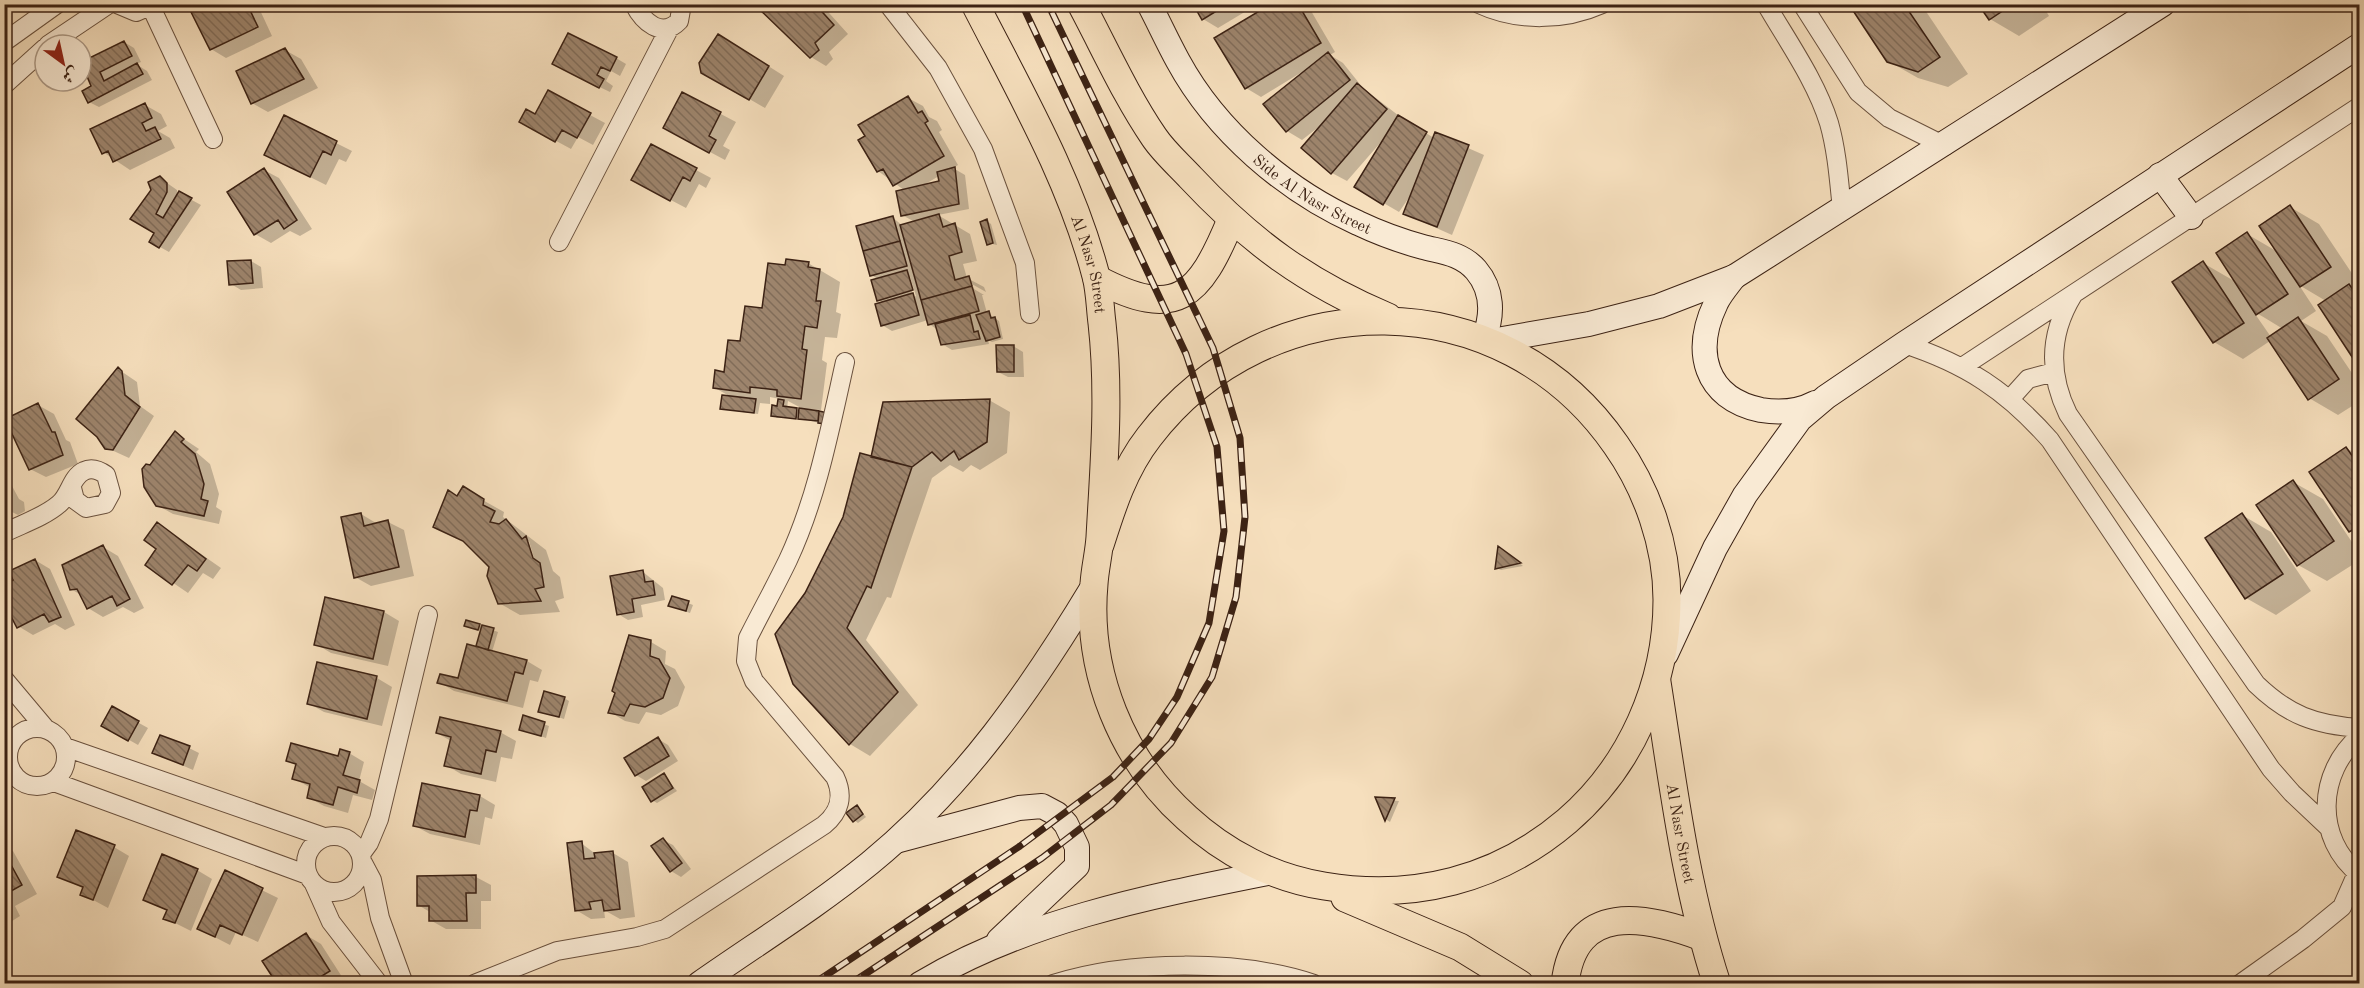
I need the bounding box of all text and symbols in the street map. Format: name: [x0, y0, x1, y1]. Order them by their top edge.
north arrow: [33, 33, 93, 93]
text: ش: [59, 63, 81, 85]
street label: Side Al Nasr Street: [1249, 152, 1374, 238]
street label: Al Nasr Street: [1067, 213, 1107, 315]
street label: Al Nasr Street: [1663, 782, 1696, 886]

